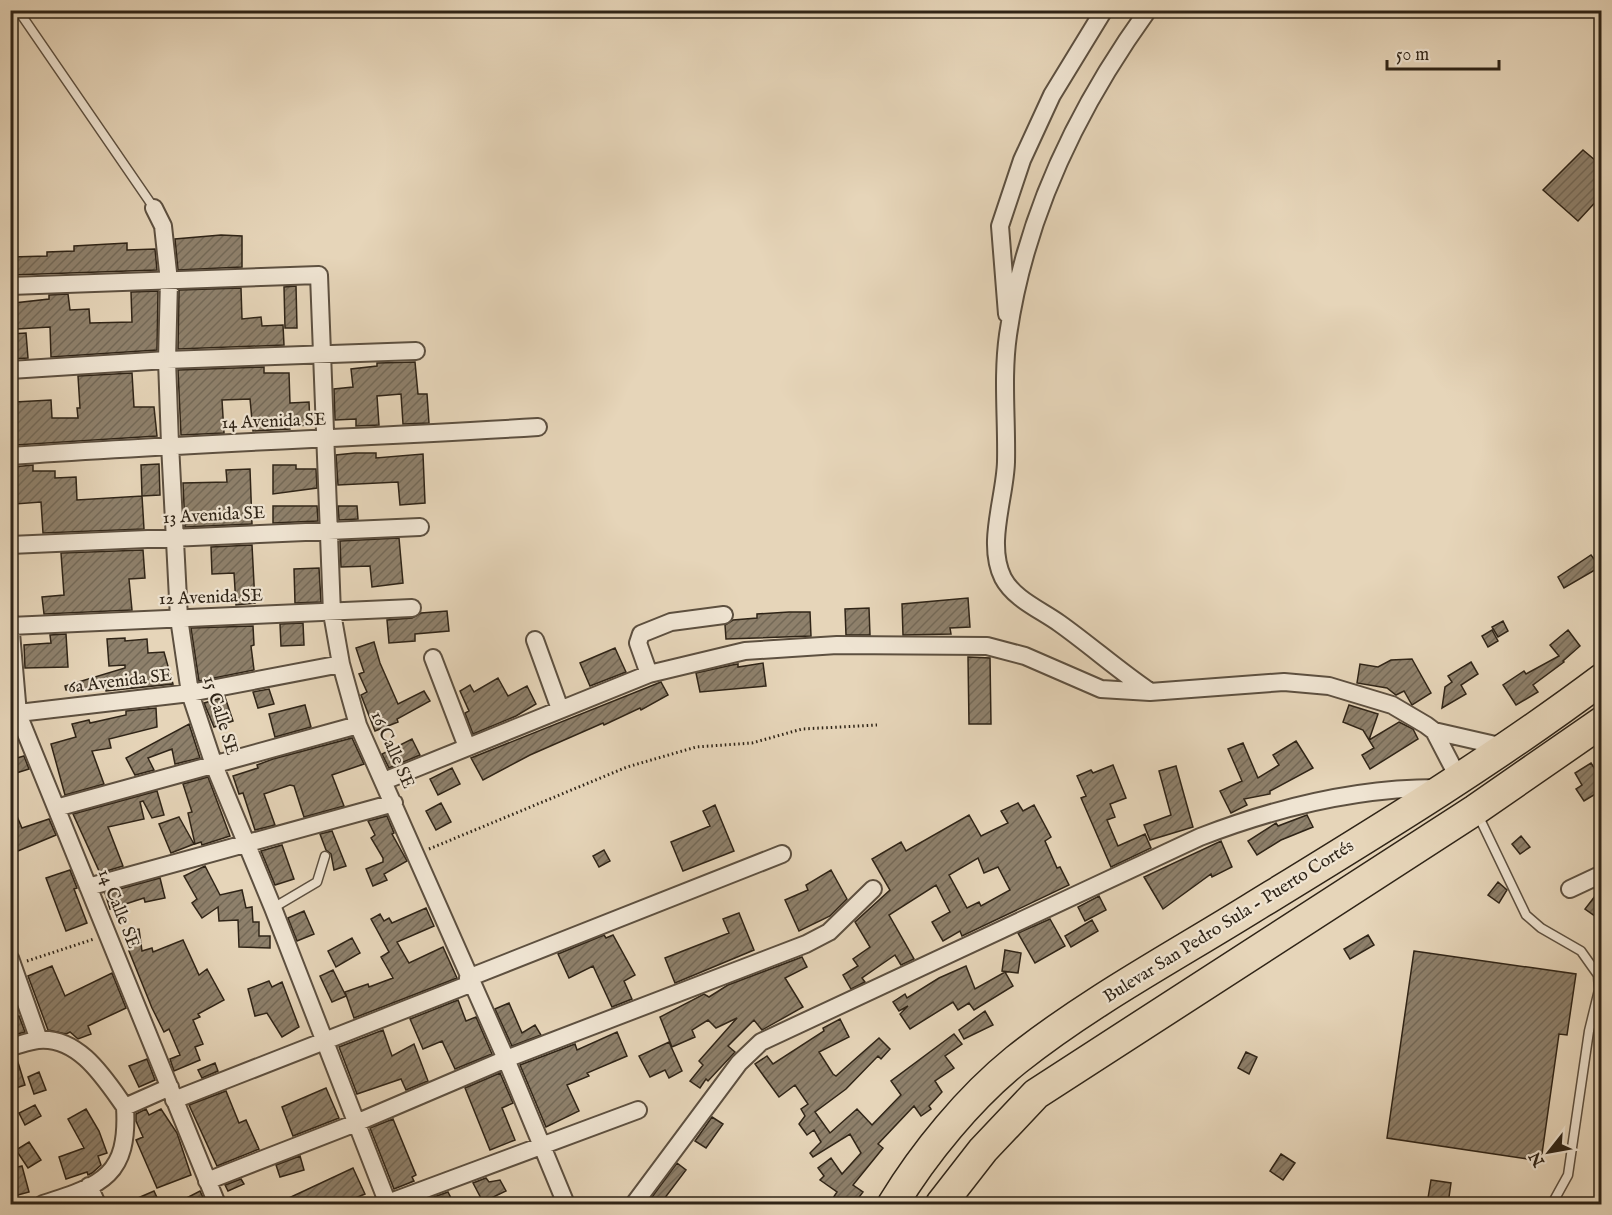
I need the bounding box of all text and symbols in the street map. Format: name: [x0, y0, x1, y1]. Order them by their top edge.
scale bar: [1387, 33, 1500, 71]
text: 50 m: [1396, 44, 1429, 67]
street label: 14 Avenida SE: [221, 409, 327, 435]
street label: 13 Avenida SE: [162, 502, 266, 530]
street label: 12 Avenida SE: [158, 585, 264, 611]
street label: 6a Avenida SE: [67, 664, 173, 700]
street label: 15 Calle SE: [197, 674, 243, 758]
street label: 16 Calle SE: [365, 708, 419, 792]
street label: Bulevar San Pedro Sula - Puerto Cortés: [1099, 835, 1359, 1009]
street label: 14 Calle SE: [92, 866, 144, 952]
north arrow: [1519, 1122, 1579, 1182]
text: N: [1526, 1147, 1551, 1171]

